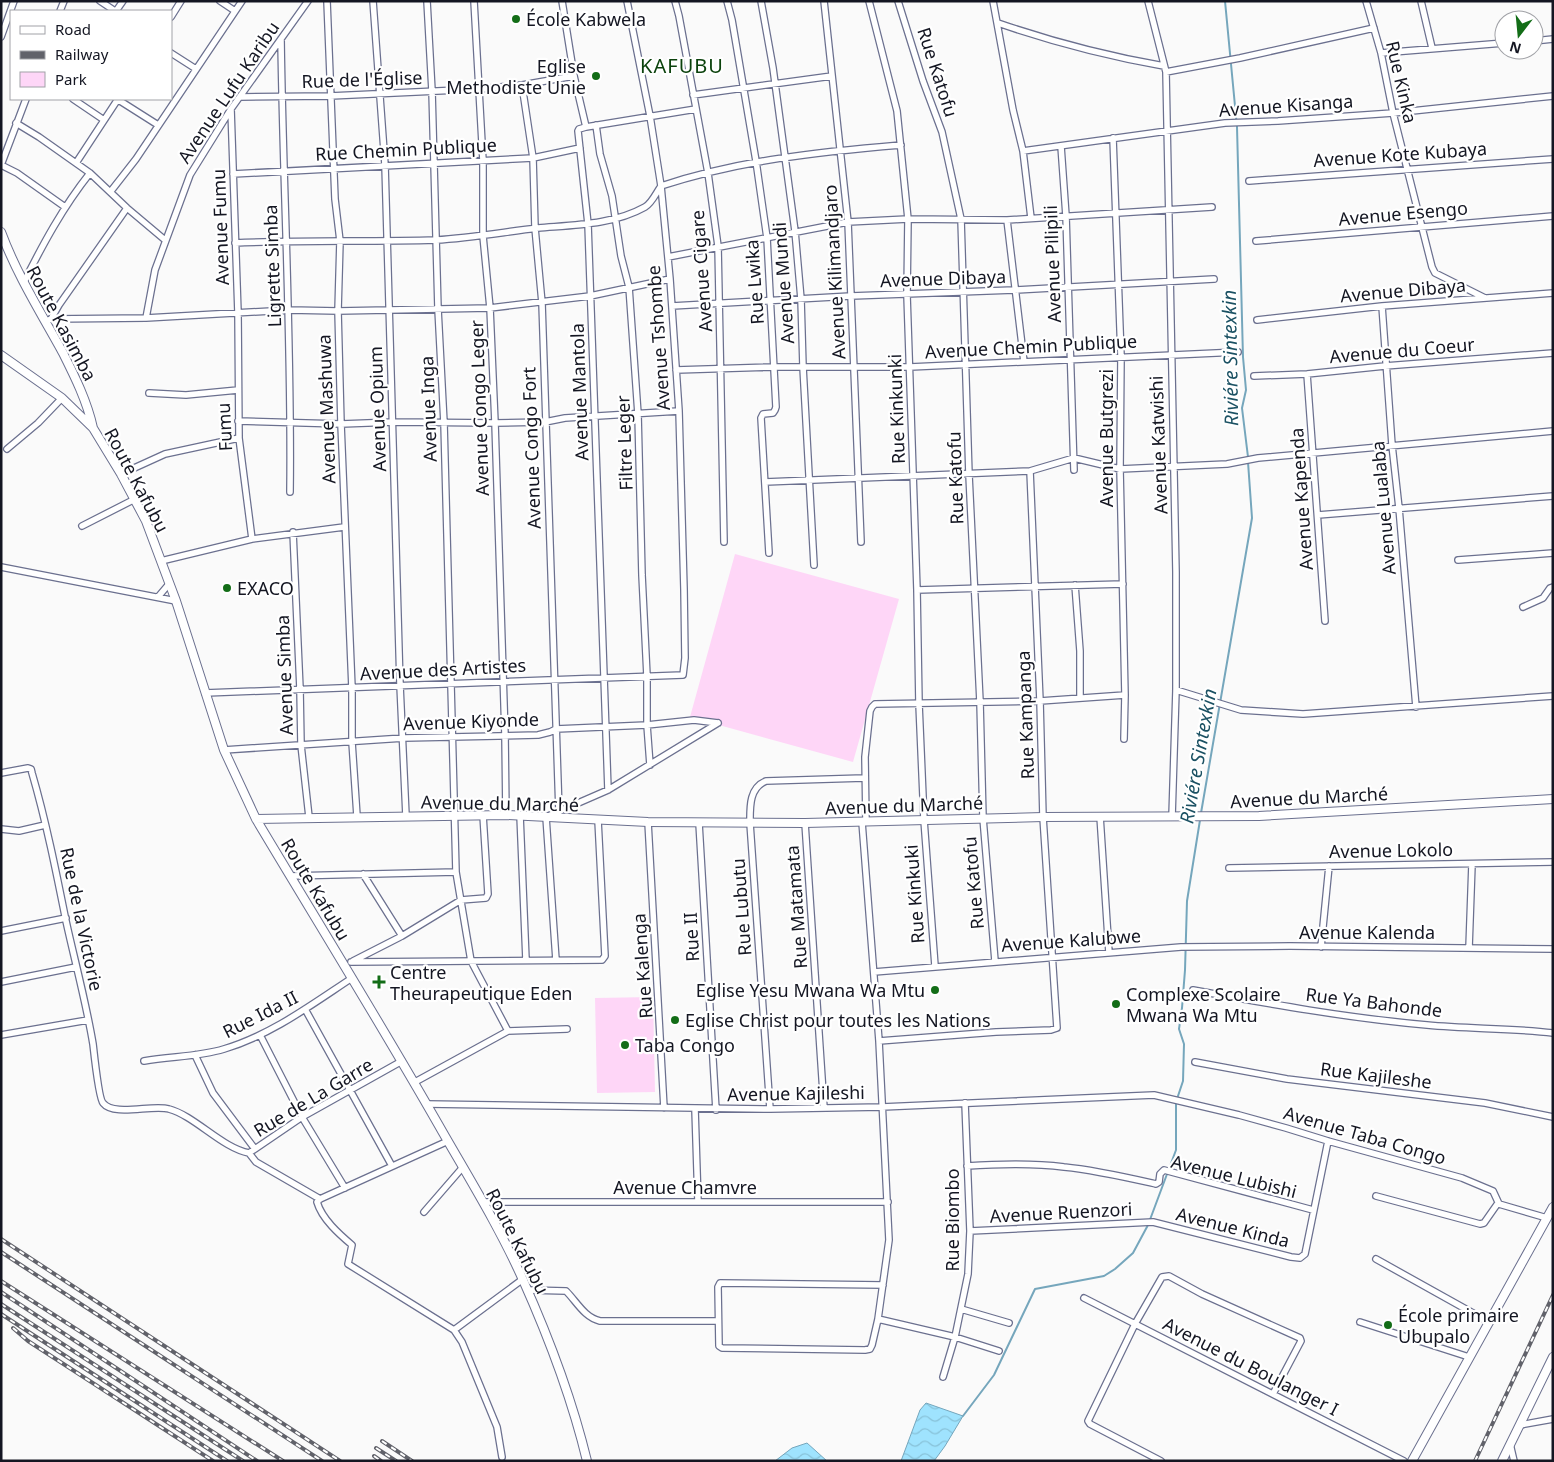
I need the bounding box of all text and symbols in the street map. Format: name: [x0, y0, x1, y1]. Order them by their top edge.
place label: École Kabwela: [526, 7, 646, 31]
legend: [10, 10, 172, 100]
north arrow: [1494, 10, 1544, 60]
marker: École Kabwela: [510, 13, 522, 25]
street label: Avenue Lufu Karibu: [172, 16, 284, 168]
text: Road: [55, 19, 91, 39]
street label: Rue Katofu: [912, 24, 964, 120]
text: N: [1507, 37, 1523, 59]
street label: Rue Kinka: [1381, 38, 1423, 126]
text: Railway: [55, 44, 109, 64]
district label: KAFUBU: [640, 52, 724, 79]
place label: Eglise Methodiste Unie: [446, 54, 586, 99]
street label: Rue de l'Église: [301, 65, 423, 93]
text: Park: [55, 69, 87, 89]
marker: Eglise Methodiste Unie: [590, 70, 602, 82]
street label: Avenue Kisanga: [1218, 88, 1354, 122]
street label: Rue Chemin Publique: [315, 132, 497, 166]
street label: Avenue Kote Kubaya: [1312, 136, 1488, 172]
street label: Avenue Fumu: [206, 168, 234, 286]
street label: Avenue Kilimandjaro: [817, 184, 851, 360]
street label: Avenue Esengo: [1337, 195, 1469, 231]
street label: Ligrette Simba: [258, 204, 286, 328]
street label: Avenue Pilipili: [1038, 205, 1066, 323]
street label: Avenue Cigare: [685, 209, 717, 333]
street label: Avenue Mundi: [767, 221, 799, 345]
street label: Rue Lwika: [739, 239, 769, 325]
street label: Route Kasimba: [22, 261, 102, 385]
street label: Avenue Dibaya: [880, 264, 1006, 292]
street label: Avenue Tshombe: [641, 265, 675, 411]
street label: Avenue Dibaya: [1339, 273, 1467, 307]
water label: Riviére Sintexkin: [1216, 290, 1244, 426]
street label: Avenue Congo Leger: [464, 319, 494, 496]
street label: Avenue Mantola: [565, 323, 593, 461]
street label: Avenue Chemin Publique: [924, 328, 1138, 364]
street label: Avenue du Coeur: [1328, 332, 1476, 368]
street label: Avenue Mashuwa: [311, 334, 341, 484]
street label: Avenue Opium: [363, 346, 391, 472]
street label: Rue Kinkunki: [882, 354, 910, 464]
street label: Avenue Inga: [414, 355, 442, 463]
street label: Avenue Congo Fort: [516, 366, 546, 529]
street label: Avenue Butgrezi: [1094, 369, 1118, 507]
street label: Avenue Katwishi: [1144, 375, 1172, 515]
street label: Filtre Leger: [610, 394, 638, 491]
street label: Fumu: [211, 402, 237, 452]
street label: Route Kafubu: [99, 423, 175, 537]
street label: Avenue Kapenda: [1284, 427, 1318, 571]
street label: Rue Katofu: [941, 431, 969, 525]
street label: Avenue Lualaba: [1365, 440, 1401, 576]
place label: EXACO: [237, 576, 294, 600]
marker: EXACO: [221, 582, 233, 594]
street label: Avenue Simba: [270, 614, 298, 736]
street label: Rue Kampanga: [1011, 650, 1039, 780]
street label: Avenue des Artistes: [359, 653, 527, 685]
water label: Riviére Sintexkin: [1173, 687, 1223, 825]
street label: Avenue Kiyonde: [403, 707, 539, 735]
street label: Avenue du Marché: [1229, 781, 1389, 813]
street label: Avenue du Marché: [421, 790, 579, 816]
street label: Avenue du Marché: [825, 790, 983, 820]
street label: Route Kafubu: [276, 833, 356, 945]
street label: Rue Katofu: [957, 836, 989, 930]
street label: Avenue Lokolo: [1329, 837, 1453, 863]
street label: Rue Matamata: [780, 844, 812, 970]
street label: Rue Kinkuki: [899, 844, 929, 944]
street label: Rue de la Victorie: [55, 845, 109, 993]
street label: Rue Lubutu: [726, 858, 756, 956]
street label: Rue II: [678, 912, 704, 962]
street label: Rue Kalenga: [626, 913, 658, 1019]
street label: Avenue Kalenda: [1299, 920, 1435, 944]
street label: Avenue Kalubwe: [1000, 923, 1142, 957]
place label: Centre Theurapeutique Eden: [390, 960, 572, 1005]
marker: Centre Theurapeutique Eden: [372, 975, 386, 989]
place label: Eglise Yesu Mwana Wa Mtu: [696, 978, 925, 1002]
place label: Complexe Scolaire Mwana Wa Mtu: [1126, 982, 1281, 1027]
street label: Rue Ya Bahonde: [1304, 982, 1444, 1022]
marker: Eglise Yesu Mwana Wa Mtu: [929, 984, 941, 996]
street label: Rue Ida II: [218, 985, 302, 1043]
marker: Complexe Scolaire Mwana Wa Mtu: [1110, 998, 1122, 1010]
place label: Eglise Christ pour toutes les Nations: [685, 1008, 991, 1032]
marker: Eglise Christ pour toutes les Nations: [669, 1014, 681, 1026]
place label: Taba Congo: [635, 1033, 735, 1057]
marker: Taba Congo: [619, 1039, 631, 1051]
street label: Rue de La Garre: [249, 1052, 377, 1142]
street label: Rue Kajileshe: [1319, 1056, 1433, 1094]
street label: Avenue Kajileshi: [727, 1080, 865, 1106]
street label: Avenue Taba Congo: [1281, 1100, 1449, 1170]
street label: Avenue Lubishi: [1169, 1149, 1299, 1203]
street label: Rue Biombo: [940, 1168, 964, 1272]
street label: Avenue Chamvre: [613, 1175, 757, 1199]
street label: Route Kafubu: [481, 1184, 555, 1298]
street label: Avenue Ruenzori: [989, 1196, 1133, 1228]
street label: Avenue Kinda: [1174, 1201, 1292, 1253]
place label: École primaire Ubupalo: [1398, 1303, 1519, 1348]
street label: Avenue du Boulanger I: [1159, 1311, 1343, 1421]
marker: École primaire Ubupalo: [1382, 1319, 1394, 1331]

